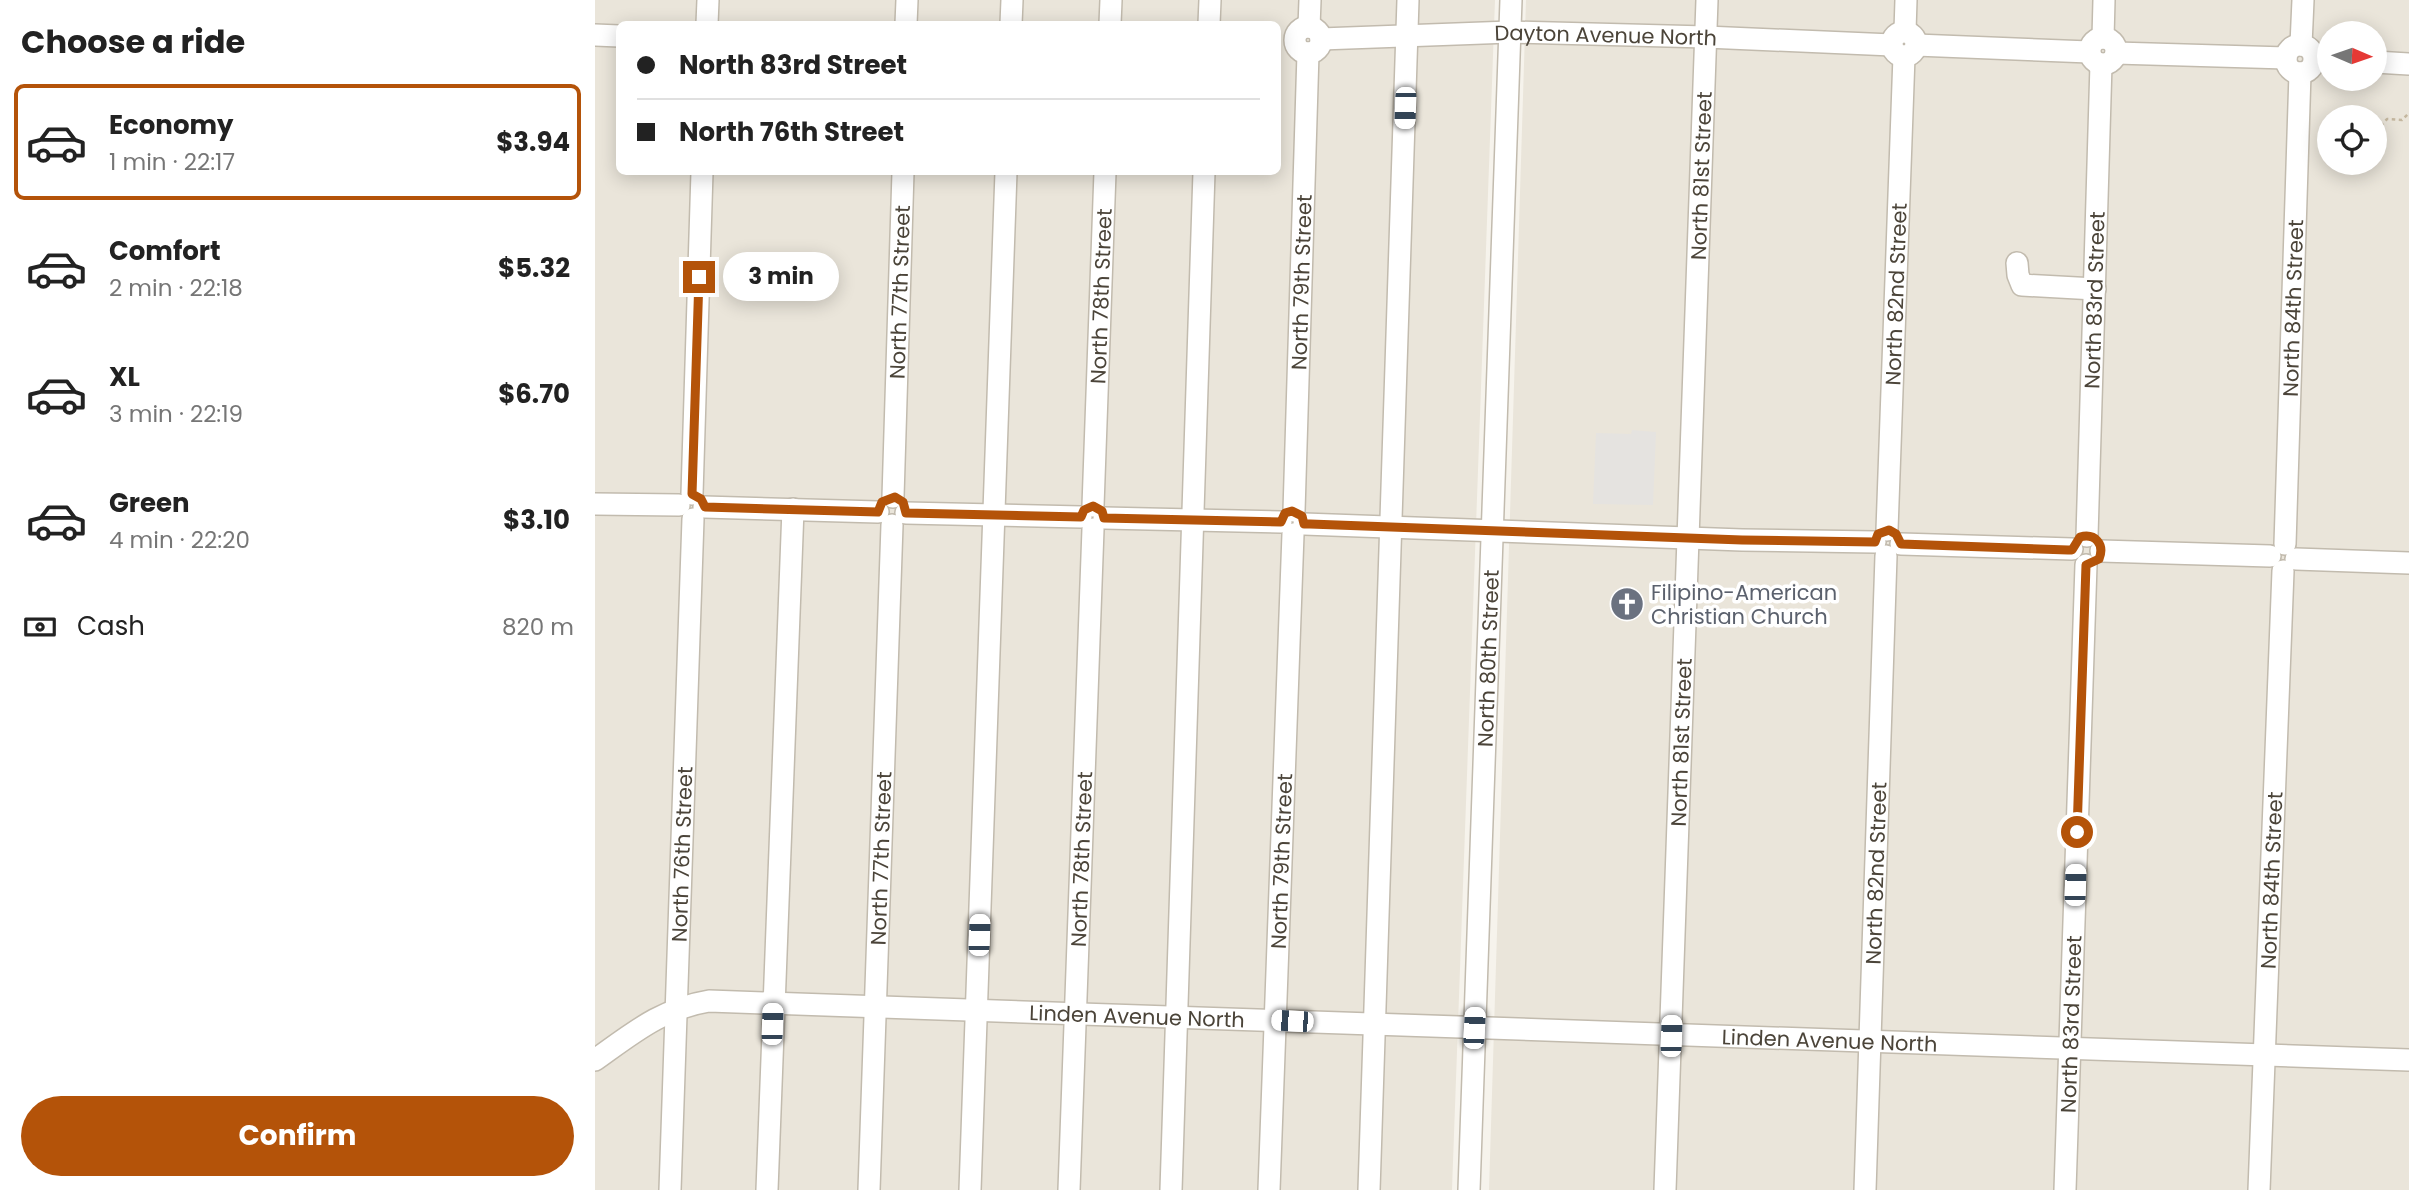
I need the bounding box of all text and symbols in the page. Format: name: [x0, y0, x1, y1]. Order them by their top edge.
street label: Dayton Avenue North: [1494, 17, 1718, 52]
text: Choose a ride: [21, 19, 245, 64]
north arrow: [2317, 21, 2387, 91]
map controls: [2317, 21, 2387, 175]
text: North 83rd Street: [679, 47, 907, 83]
car: [1394, 87, 1417, 129]
street label: North 81st Street: [1683, 91, 1718, 260]
button: locate: [2317, 105, 2387, 175]
text: Economy: [109, 107, 233, 143]
icon: car: [25, 111, 88, 174]
text: North 76th Street: [679, 114, 904, 150]
text: $3.94: [496, 124, 570, 160]
text: 1 min · 22:17: [109, 146, 235, 178]
street label: North 79th Street: [1284, 194, 1318, 370]
street label: North 82nd Street: [1878, 202, 1913, 386]
street label: North 77th Street: [882, 205, 916, 379]
street label: North 78th Street: [1083, 208, 1118, 384]
street label: North 83rd Street: [2077, 211, 2111, 389]
street label: North 84th Street: [2275, 219, 2310, 397]
text: Comfort: [109, 233, 221, 269]
icon: car: [25, 237, 88, 300]
text: $5.32: [498, 250, 570, 286]
callout: 3 min: [723, 252, 839, 302]
text: 3 min: [748, 260, 814, 292]
route end: [683, 261, 715, 293]
text: 2 min · 22:18: [109, 272, 243, 304]
text: XL: [109, 359, 140, 395]
icon: car: [25, 363, 88, 426]
text: $6.70: [498, 376, 570, 412]
text: 3 min · 22:19: [109, 398, 243, 430]
text: Green: [109, 485, 190, 521]
icon: car: [25, 489, 88, 552]
text: $3.10: [503, 502, 570, 538]
text: 4 min · 22:20: [109, 524, 250, 556]
street label: North 80th Street: [1470, 569, 1505, 748]
place label: Filipino-American Christian Church: [1651, 578, 1837, 631]
church icon: Filipino-American Christian Church: [1608, 585, 1646, 623]
icon: cash: [21, 608, 59, 646]
text: Cash: [77, 608, 145, 644]
text: 820 m: [502, 611, 574, 643]
street label: North 81st Street: [1663, 658, 1698, 827]
street label: North 76th Street: [664, 766, 699, 943]
street label: North 77th Street: [863, 771, 898, 946]
street label: North 78th Street: [1063, 771, 1099, 948]
street label: North 79th Street: [1263, 773, 1299, 950]
street label: North 82nd Street: [1858, 781, 1893, 965]
street label: North 84th Street: [2253, 791, 2289, 969]
route start: [2061, 816, 2093, 848]
car: [2064, 864, 2087, 906]
car: [968, 914, 991, 956]
street label: North 83rd Street: [2053, 935, 2088, 1113]
street label: Linden Avenue North: [1029, 998, 1245, 1034]
car: [761, 1003, 784, 1045]
car: [1463, 1006, 1486, 1050]
car: [1271, 1009, 1314, 1033]
car: [1660, 1015, 1683, 1057]
street label: Linden Avenue North: [1721, 1022, 1938, 1058]
button: Confirm: [21, 1096, 574, 1176]

